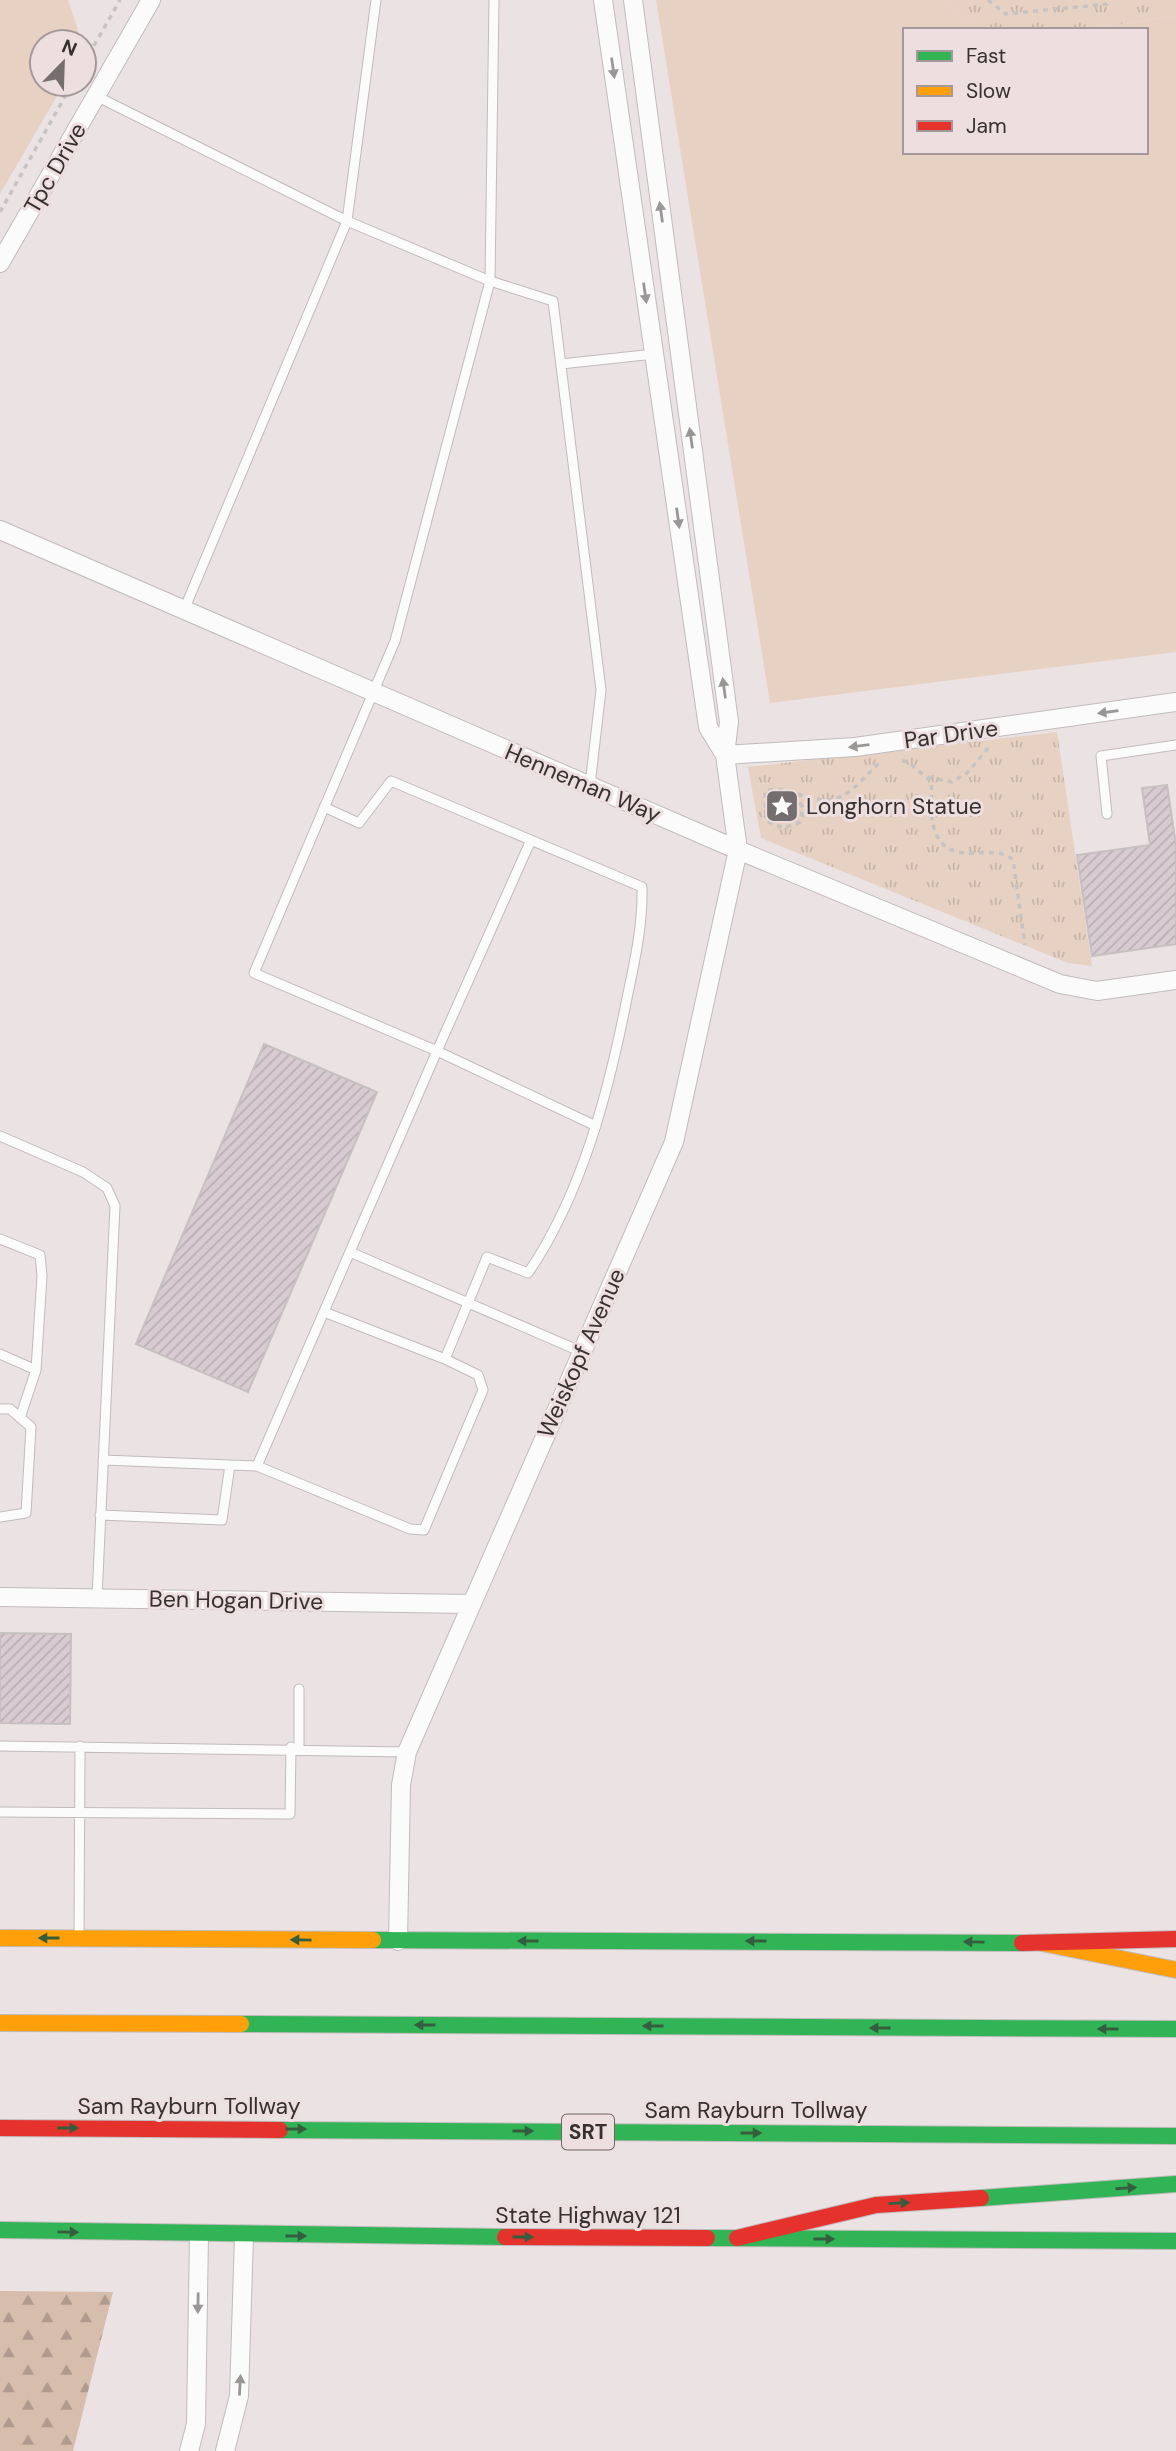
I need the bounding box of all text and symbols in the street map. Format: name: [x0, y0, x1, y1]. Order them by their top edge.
north arrow: [28, 28, 98, 98]
legend: [903, 28, 1148, 154]
text: N: [58, 34, 81, 62]
text: Fast: [966, 42, 1006, 70]
one-way arrow: [608, 57, 619, 79]
text: Slow: [966, 77, 1011, 105]
text: Jam: [966, 112, 1007, 140]
street label: Tpc Drive: [17, 117, 93, 219]
one-way arrow: [656, 201, 667, 223]
one-way arrow: [640, 282, 651, 304]
one-way arrow: [685, 427, 696, 449]
one-way arrow: [673, 507, 684, 529]
one-way arrow: [719, 677, 730, 699]
one-way arrow: [1097, 706, 1119, 717]
street label: Par Drive: [902, 713, 1000, 755]
street label: Henneman Way: [500, 737, 666, 829]
one-way arrow: [848, 741, 870, 752]
place icon: Longhorn Statue: [763, 787, 801, 825]
place label: Longhorn Statue: [806, 791, 982, 821]
street label: Weiskopf Avenue: [530, 1264, 632, 1442]
street label: Ben Hogan Drive: [149, 1583, 323, 1617]
one-way arrow: [38, 1932, 60, 1944]
one-way arrow: [290, 1934, 312, 1946]
one-way arrow: [517, 1935, 539, 1947]
one-way arrow: [745, 1935, 767, 1947]
one-way arrow: [962, 1936, 984, 1948]
one-way arrow: [414, 2019, 436, 2031]
one-way arrow: [642, 2020, 664, 2032]
one-way arrow: [869, 2022, 891, 2034]
one-way arrow: [1097, 2023, 1119, 2035]
street label: Sam Rayburn Tollway: [78, 2091, 301, 2121]
street label: Sam Rayburn Tollway: [645, 2095, 868, 2125]
road number: SRT: [562, 2114, 614, 2150]
one-way arrow: [57, 2122, 79, 2134]
one-way arrow: [285, 2123, 307, 2135]
one-way arrow: [512, 2125, 534, 2137]
one-way arrow: [740, 2127, 762, 2139]
one-way arrow: [1115, 2182, 1137, 2193]
one-way arrow: [888, 2197, 910, 2208]
street label: State Highway 121: [495, 2200, 681, 2230]
one-way arrow: [57, 2226, 79, 2237]
one-way arrow: [285, 2230, 307, 2242]
one-way arrow: [512, 2231, 534, 2243]
one-way arrow: [813, 2233, 835, 2245]
one-way arrow: [192, 2292, 204, 2314]
one-way arrow: [234, 2373, 245, 2395]

